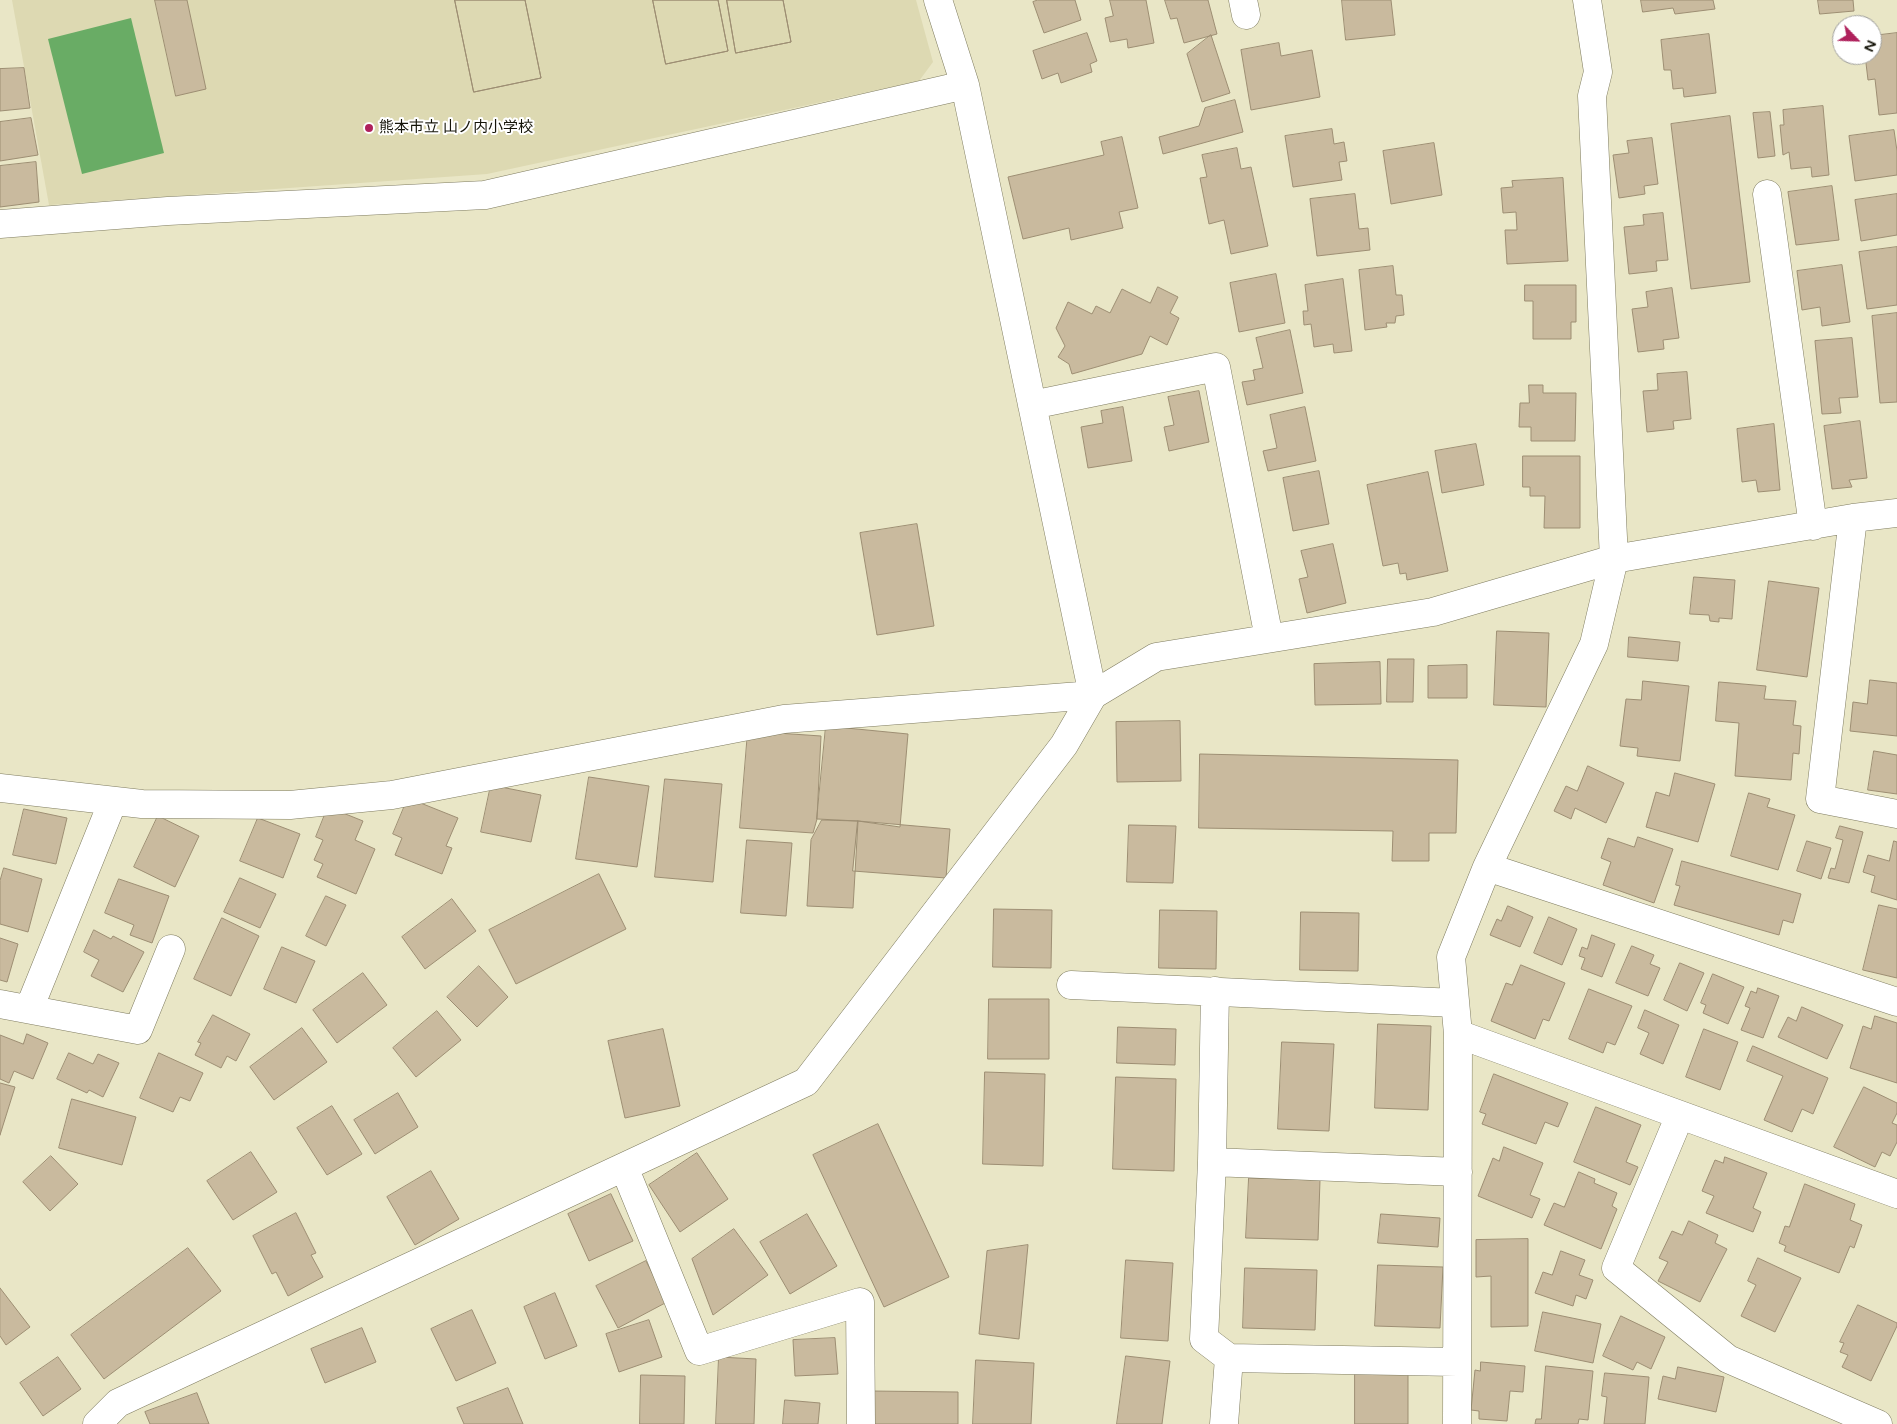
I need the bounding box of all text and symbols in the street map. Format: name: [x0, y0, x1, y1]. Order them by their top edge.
north arrow: [1832, 15, 1882, 65]
text: N: [1860, 37, 1880, 54]
place label: 熊本市立 山ノ内小学校: [379, 119, 533, 137]
marker: 熊本市立 山ノ内小学校: [363, 122, 375, 134]

